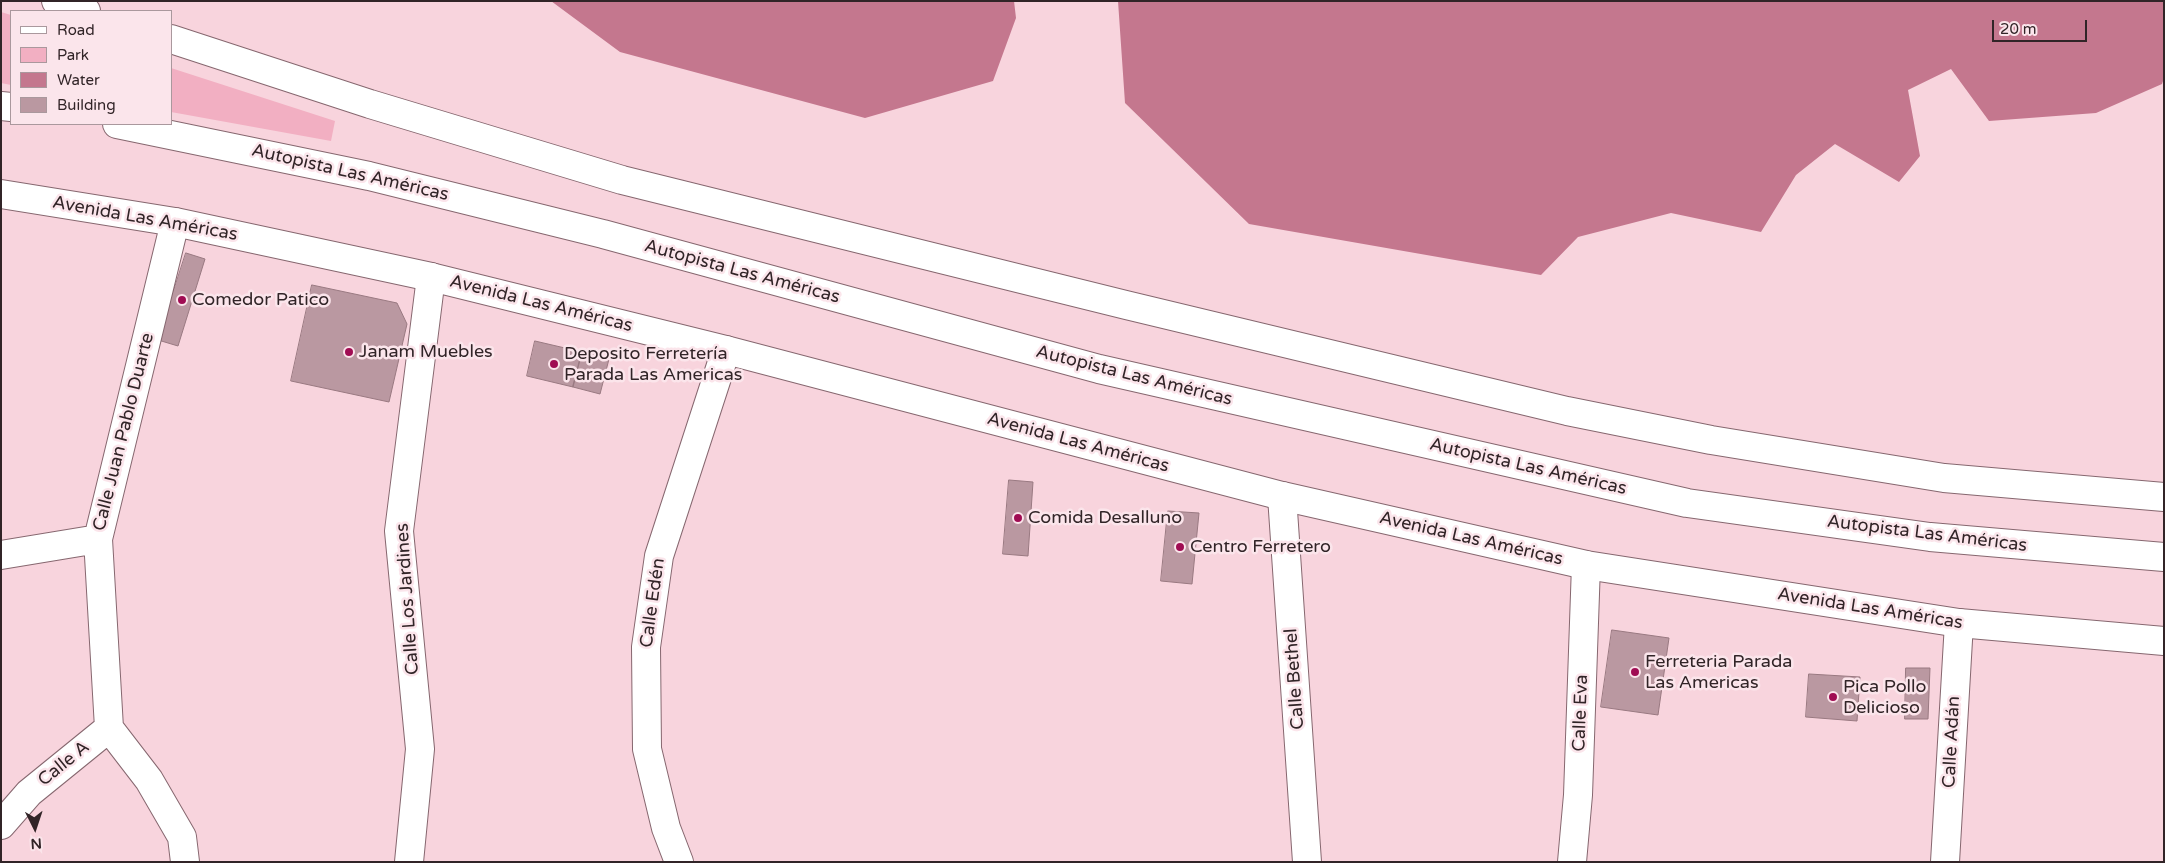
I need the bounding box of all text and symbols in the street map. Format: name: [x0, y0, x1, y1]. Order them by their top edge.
legend: [10, 10, 172, 125]
scale bar: [1995, 10, 2090, 42]
text: 20 m: [2000, 20, 2037, 38]
text: Road: [57, 21, 95, 39]
text: Park: [57, 46, 89, 64]
text: Water: [57, 71, 100, 89]
text: Building: [57, 96, 116, 114]
street label: Autopista Las Américas: [249, 140, 451, 206]
street label: Avenida Las Américas: [51, 192, 239, 246]
street label: Autopista Las Américas: [642, 235, 842, 309]
street label: Avenida Las Américas: [447, 271, 635, 337]
place label: Comedor Patico: [192, 289, 329, 311]
marker: Comedor Patico: [176, 294, 188, 306]
street label: Calle Juan Pablo Duarte: [89, 331, 159, 533]
place label: Janam Muebles: [359, 341, 493, 363]
street label: Autopista Las Américas: [1034, 341, 1234, 411]
place label: Deposito Ferretería Parada Las Americas: [564, 343, 742, 386]
marker: Janam Muebles: [343, 346, 355, 358]
marker: Deposito Ferretería Parada Las Americas: [548, 358, 560, 370]
street label: Avenida Las Américas: [985, 408, 1171, 478]
street label: Autopista Las Américas: [1427, 434, 1629, 500]
place label: Comida Desalluno: [1028, 507, 1182, 529]
street label: Avenida Las Américas: [1377, 507, 1565, 571]
street label: Autopista Las Américas: [1826, 511, 2028, 557]
marker: Comida Desalluno: [1012, 512, 1024, 524]
street label: Calle Los Jardines: [392, 523, 424, 675]
place label: Centro Ferretero: [1190, 536, 1331, 558]
marker: Centro Ferretero: [1174, 541, 1186, 553]
street label: Calle Edén: [636, 557, 670, 649]
street label: Avenida Las Américas: [1776, 584, 1964, 634]
street label: Calle Bethel: [1281, 628, 1309, 730]
place label: Ferreteria Parada Las Americas: [1645, 651, 1792, 694]
marker: Ferreteria Parada Las Americas: [1629, 666, 1641, 678]
street label: Calle Eva: [1569, 674, 1593, 752]
place label: Pica Pollo Delicioso: [1843, 676, 1927, 719]
marker: Pica Pollo Delicioso: [1827, 691, 1839, 703]
street label: Calle Adán: [1939, 695, 1965, 789]
street label: Calle A: [34, 737, 94, 791]
north arrow: [10, 803, 60, 853]
text: N: [30, 835, 42, 852]

